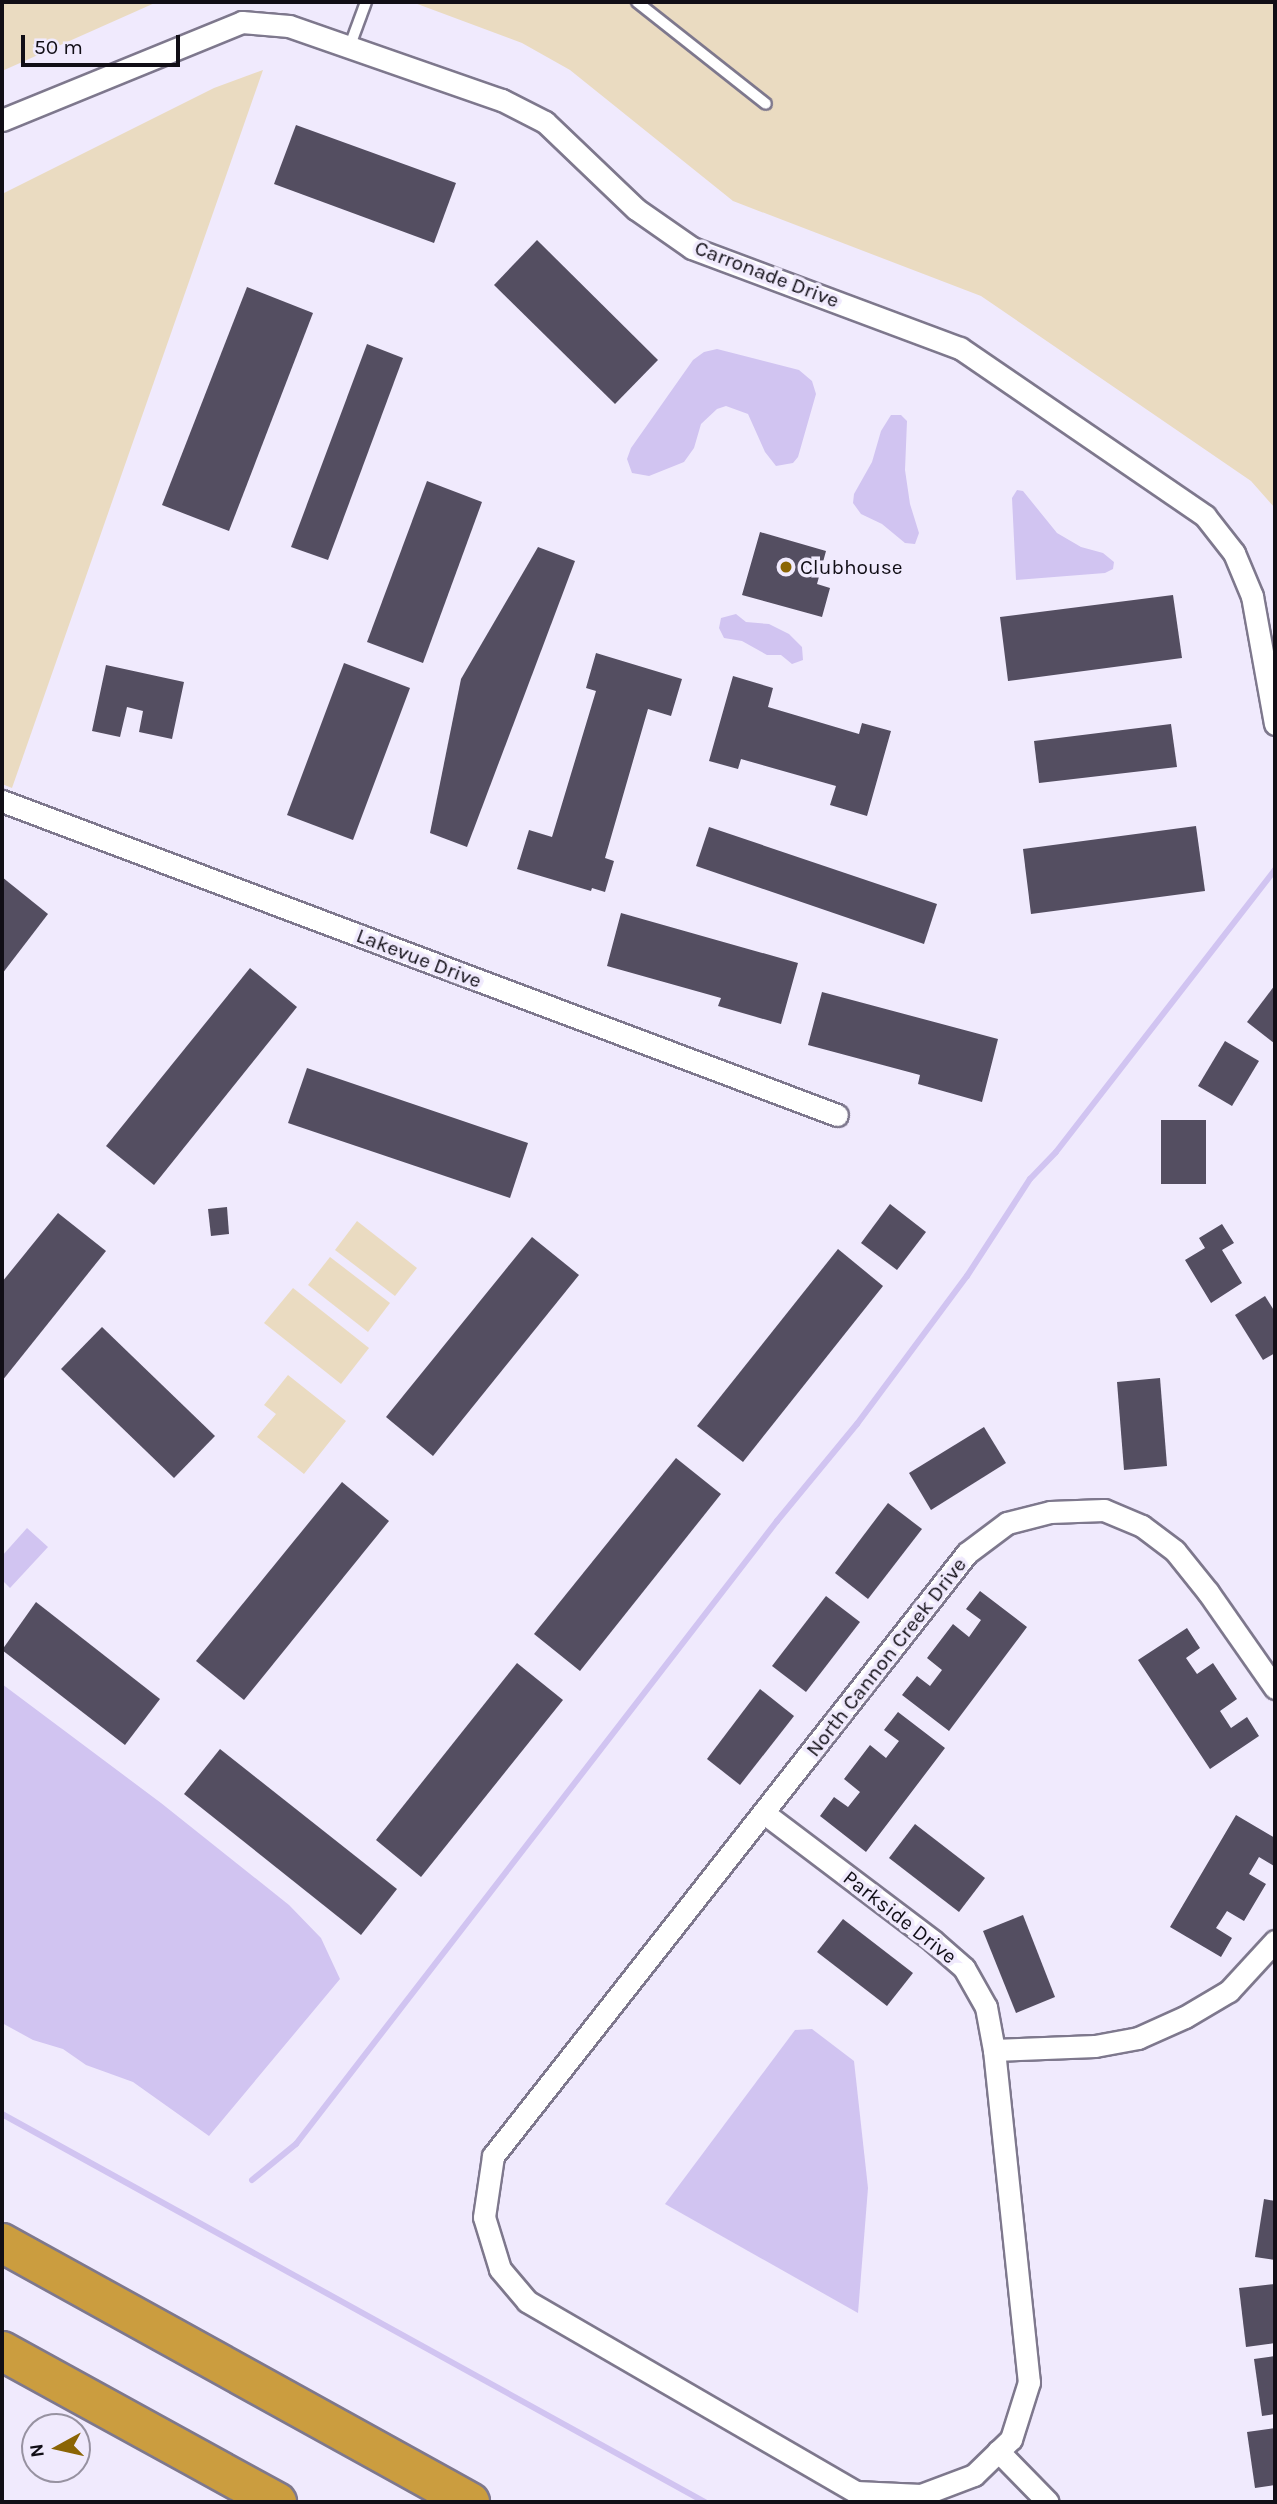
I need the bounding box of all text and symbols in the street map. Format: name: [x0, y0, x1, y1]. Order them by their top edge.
scale bar: [24, 21, 184, 65]
text: 50 m: [34, 35, 83, 59]
street label: Carronade Drive: [691, 235, 843, 313]
place label: Clubhouse: [800, 554, 903, 580]
marker: Clubhouse: [778, 559, 794, 575]
street label: Lakevue Drive: [353, 923, 485, 993]
street label: North Cannon Creek Drive: [800, 1552, 972, 1762]
street label: Parkside Drive: [838, 1865, 962, 1969]
north arrow: [21, 2413, 91, 2483]
text: N: [25, 2442, 49, 2459]

